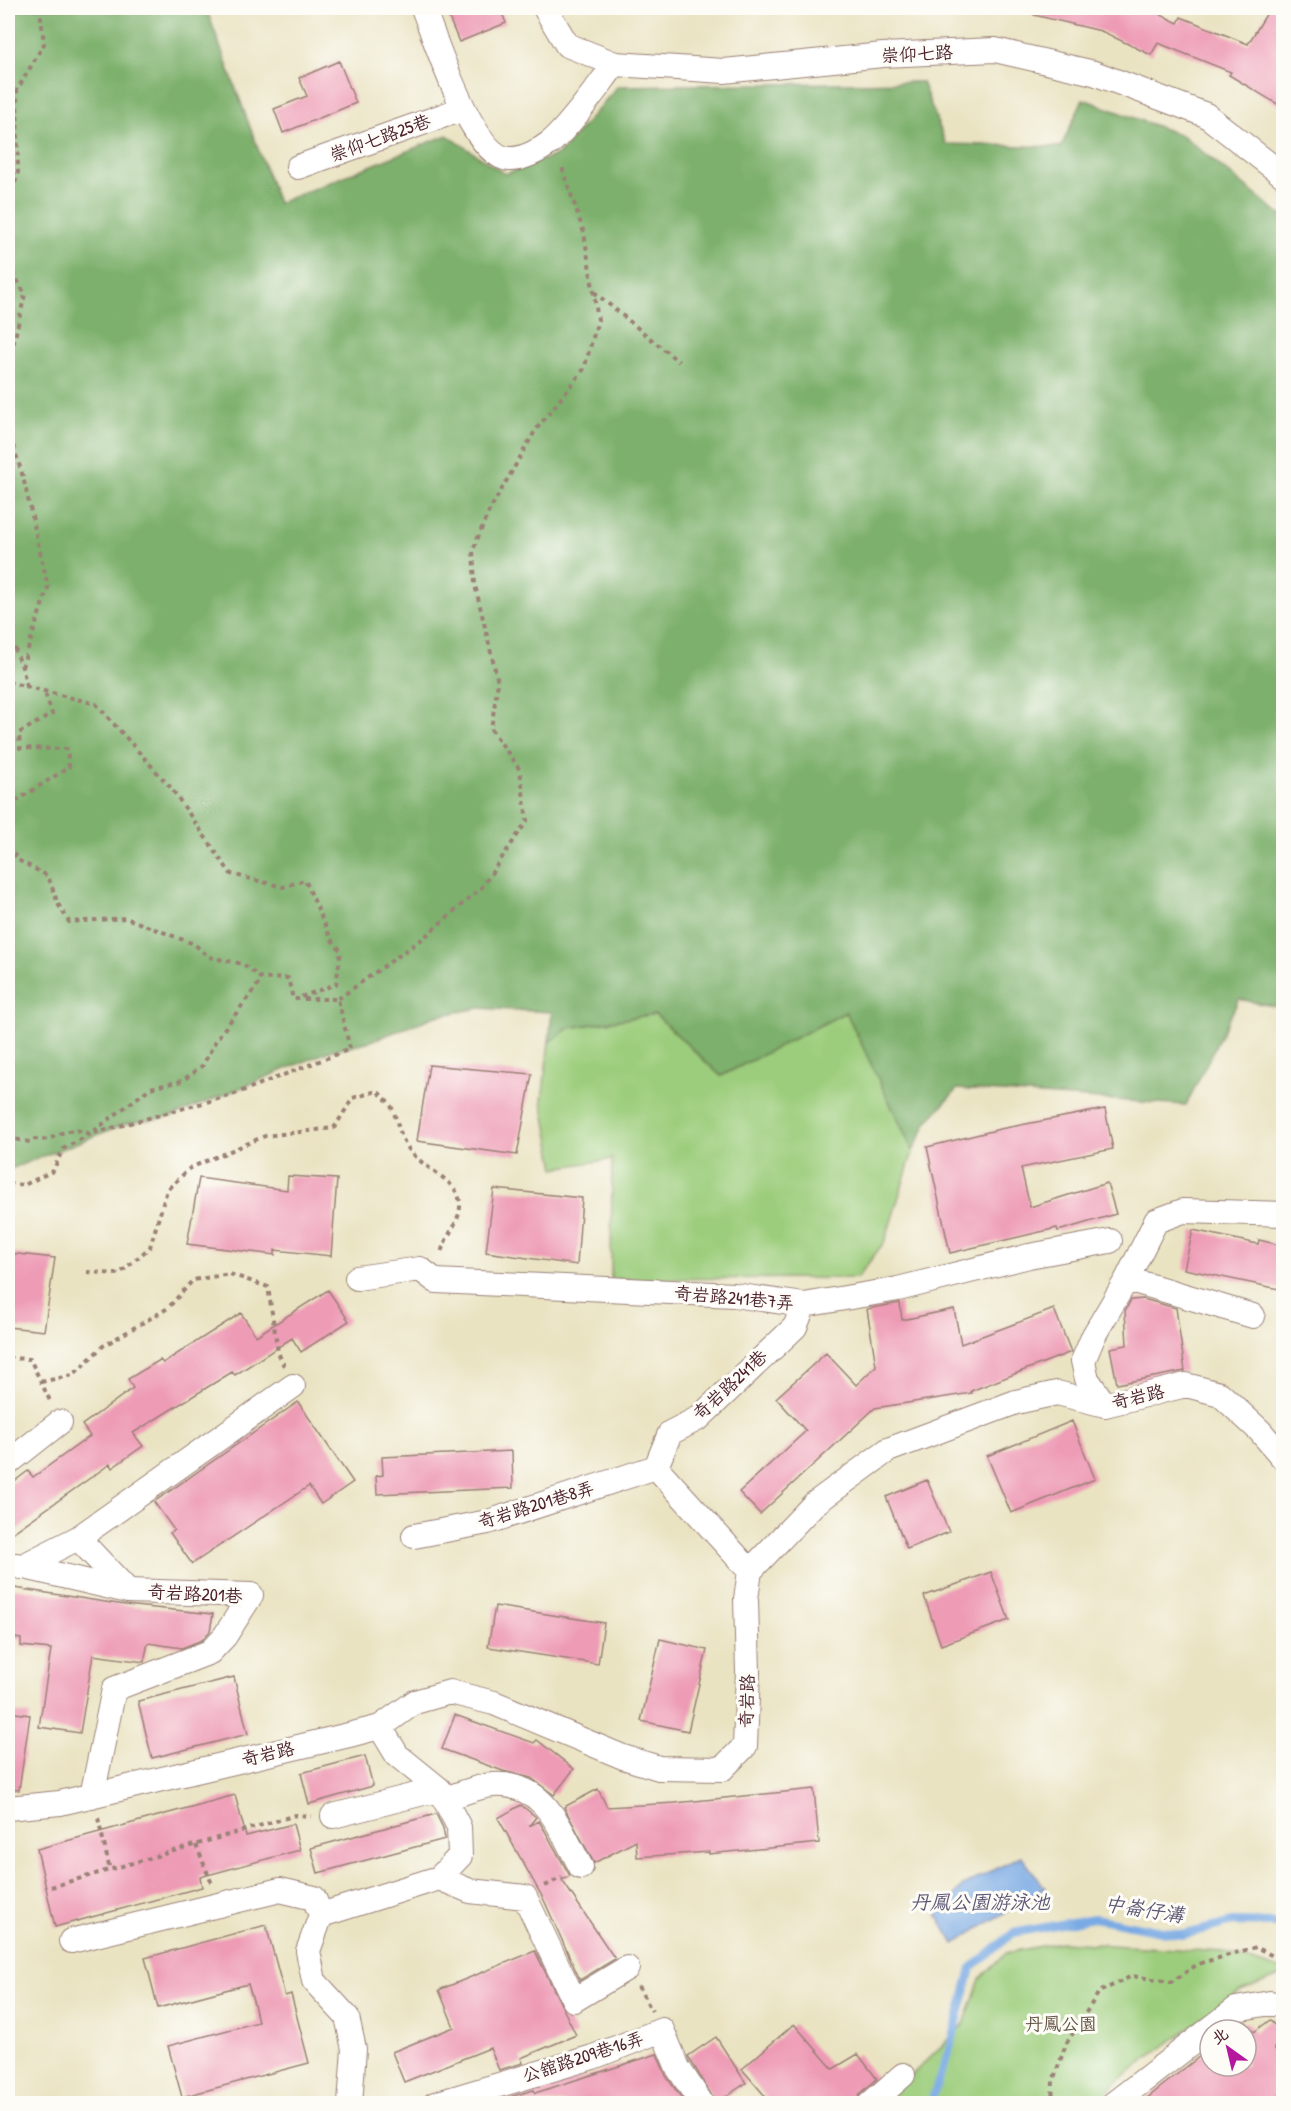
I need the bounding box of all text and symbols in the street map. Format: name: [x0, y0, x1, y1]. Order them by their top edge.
street label: 崇仰七路: [880, 39, 954, 68]
street label: 崇仰七路25巷: [326, 108, 434, 167]
street label: 奇岩路241巷7弄: [673, 1280, 795, 1315]
street label: 奇岩路241巷: [687, 1344, 772, 1426]
street label: 奇岩路: [1109, 1378, 1167, 1415]
street label: 奇岩路201巷8弄: [474, 1475, 597, 1534]
street label: 奇岩路201巷: [147, 1579, 243, 1608]
street label: 奇岩路: [733, 1674, 760, 1728]
street label: 奇岩路: [239, 1735, 297, 1772]
water label: 丹鳳公園游泳池: [910, 1888, 1051, 1915]
water label: 中崙仔溝: [1102, 1889, 1188, 1928]
park label: 丹鳳公園: [1025, 2011, 1097, 2036]
north arrow: [1198, 2018, 1258, 2078]
text: 北: [1207, 2022, 1232, 2049]
street label: 公舘路209巷16弄: [519, 2025, 647, 2088]

